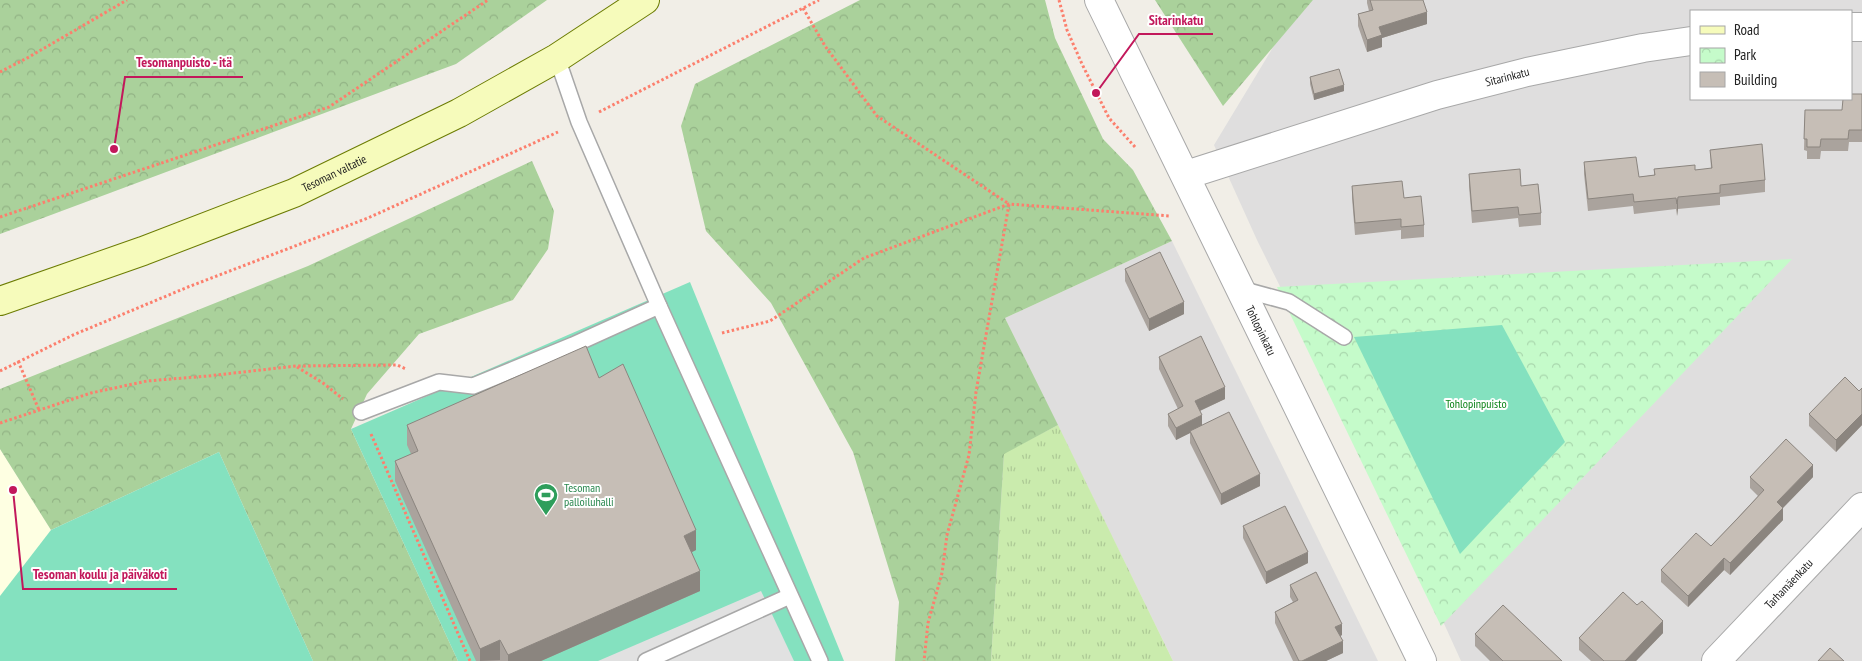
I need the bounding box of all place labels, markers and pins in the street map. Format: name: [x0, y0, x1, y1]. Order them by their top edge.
callout: Sitarinkatu: [1139, 5, 1213, 34]
callout: Tesomanpuisto - itä: [125, 48, 243, 77]
place label: Tesoman palloiluhalli: [564, 480, 614, 509]
sports icon: Tesoman palloiluhalli: [533, 482, 559, 516]
callout: Tesoman koulu ja päiväkoti: [23, 560, 177, 589]

